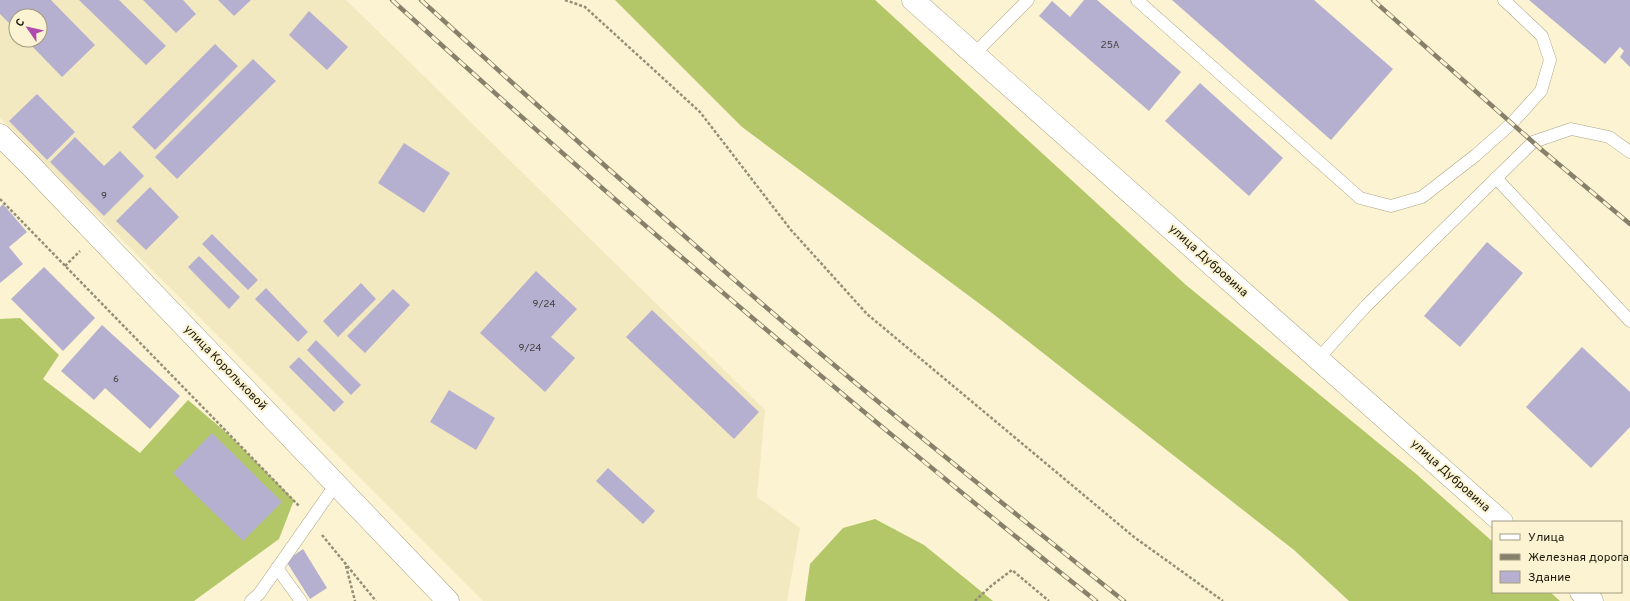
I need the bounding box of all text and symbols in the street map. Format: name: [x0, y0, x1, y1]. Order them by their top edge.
north arrow: [8, 8, 48, 48]
text: С: [13, 16, 28, 30]
house number: 25А: [1101, 39, 1120, 52]
house number: 9: [101, 190, 107, 203]
street label: улица Дубровина: [1165, 221, 1251, 301]
house number: 9/24: [532, 298, 556, 311]
street label: улица Корольковой: [180, 322, 270, 414]
house number: 9/24: [518, 342, 542, 355]
house number: 6: [113, 373, 119, 386]
street label: улица Дубровина: [1407, 436, 1493, 516]
legend: [1492, 521, 1622, 593]
text: Улица: [1528, 530, 1564, 546]
text: Железная дорога: [1528, 550, 1629, 566]
text: Здание: [1528, 570, 1571, 586]

